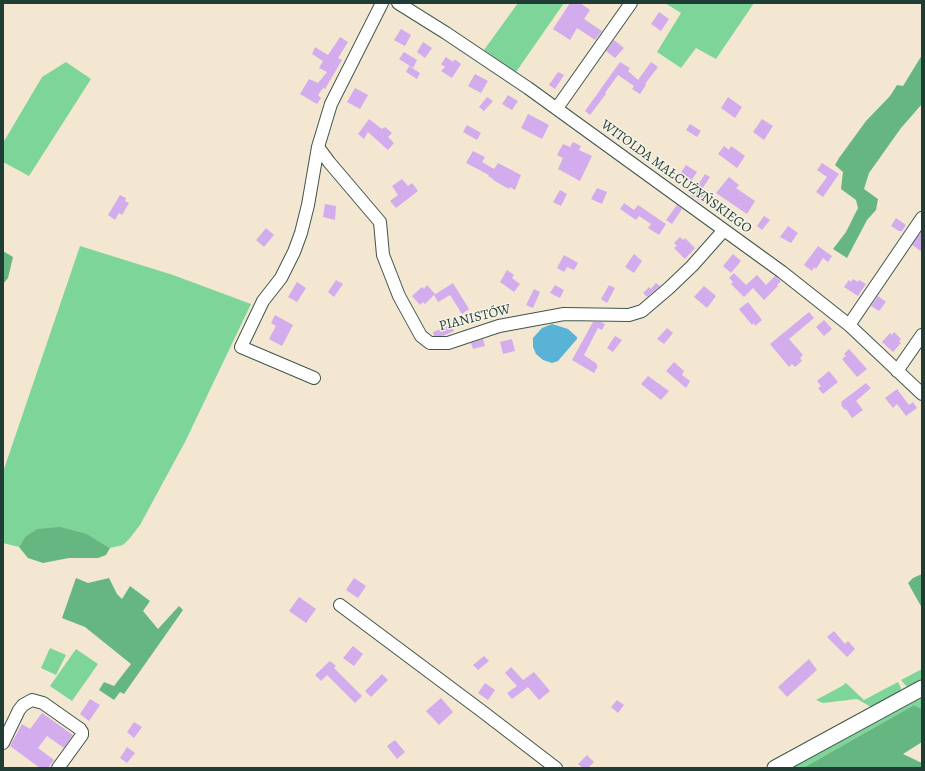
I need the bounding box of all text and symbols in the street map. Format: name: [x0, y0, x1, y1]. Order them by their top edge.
street label: WITOLDA MAŁCUŻYŃSKIEGO: [597, 117, 755, 237]
street label: PIANISTÓW: [437, 301, 513, 335]

